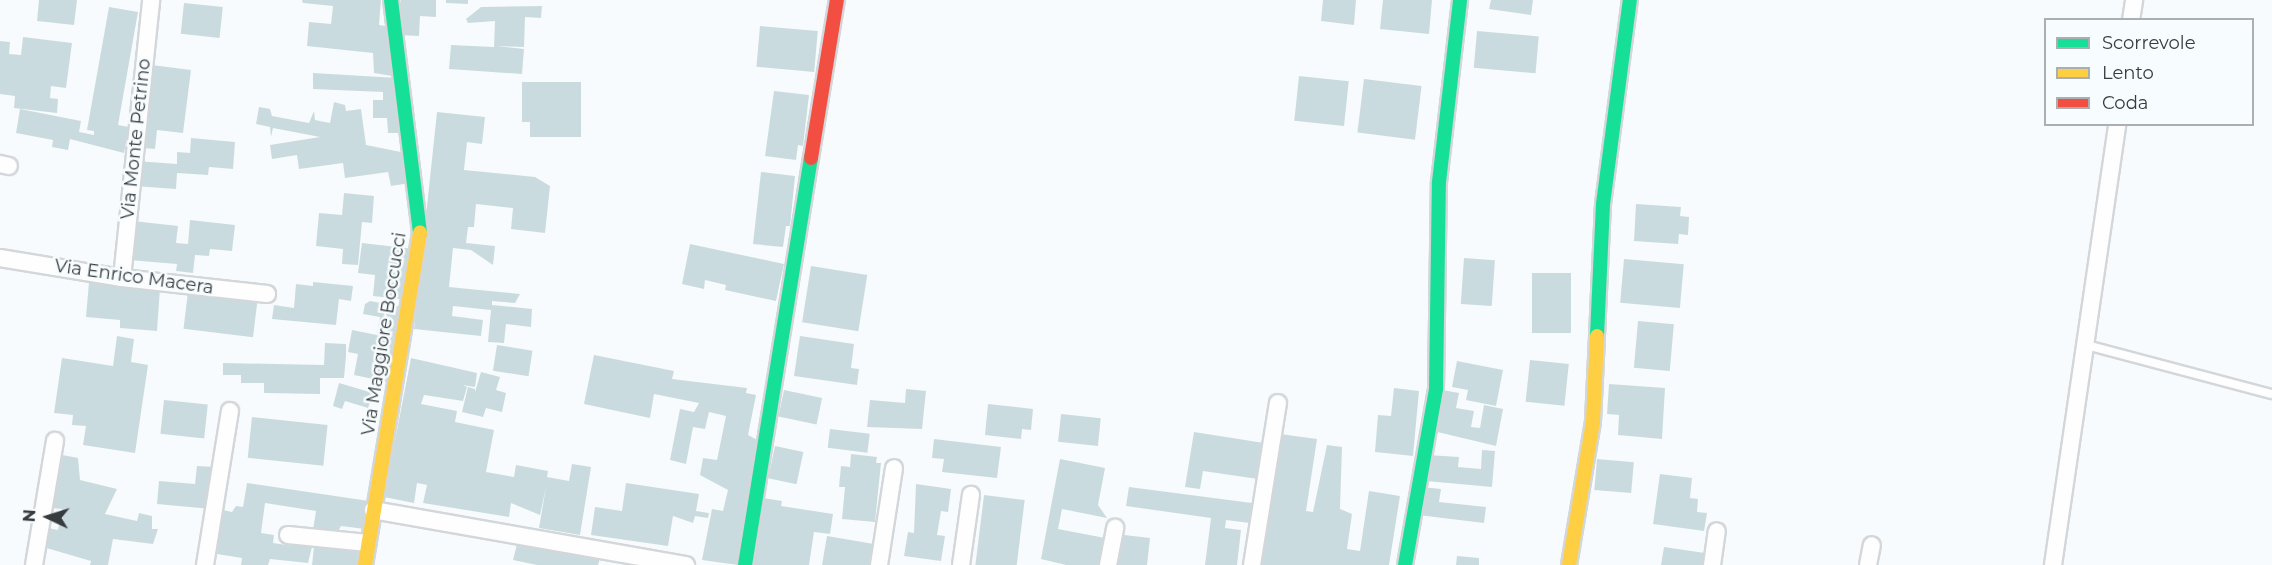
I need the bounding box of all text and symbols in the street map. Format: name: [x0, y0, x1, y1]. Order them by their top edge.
legend: [2044, 18, 2254, 126]
text: Scorrevole: [2102, 32, 2196, 54]
street label: Via Monte Petrino: [117, 57, 155, 221]
text: Lento: [2102, 62, 2154, 84]
text: Coda: [2102, 92, 2148, 114]
street label: Via Maggiore Boccucci: [357, 231, 411, 437]
street label: Via Enrico Macera: [53, 255, 215, 299]
north arrow: [18, 487, 78, 547]
text: N: [20, 509, 39, 523]

